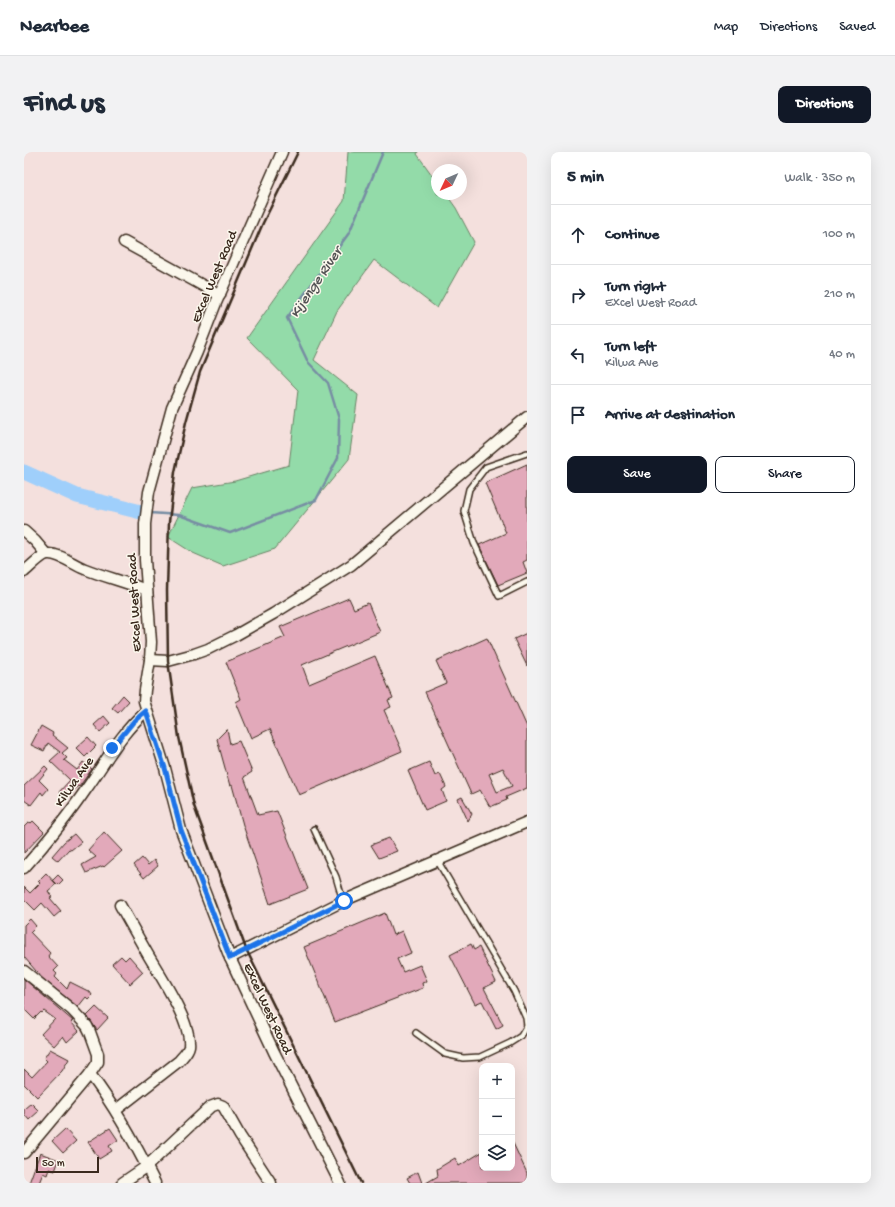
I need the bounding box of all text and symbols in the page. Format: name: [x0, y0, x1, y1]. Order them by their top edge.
text: Nearbee: [20, 16, 89, 39]
text: Map: [714, 19, 738, 36]
text: Directions: [760, 19, 817, 36]
text: Saved: [839, 19, 875, 36]
button: Directions: [778, 86, 871, 123]
text: Find us: [24, 88, 104, 121]
north arrow: [431, 164, 467, 200]
text: 5 min: [567, 168, 604, 188]
text: Walk · 350 m: [785, 171, 855, 186]
icon: ahead: [567, 224, 589, 246]
text: Continue: [605, 226, 659, 244]
street label: Excel West Road: [188, 227, 243, 326]
text: 100 m: [823, 227, 855, 242]
water label: Kijenge River: [286, 242, 348, 322]
text: Turn right: [605, 278, 665, 296]
icon: right: [567, 284, 589, 306]
text: 210 m: [824, 287, 855, 302]
text: Excel West Road: [605, 296, 696, 311]
text: Turn left: [605, 338, 656, 356]
icon: left: [567, 344, 589, 366]
text: 40 m: [829, 347, 855, 362]
text: Kilwa Ave: [605, 356, 658, 371]
icon: arrive: [567, 404, 589, 426]
text: Arrive at destination: [605, 406, 735, 424]
button: Save: [567, 456, 707, 493]
button: Share: [715, 456, 855, 493]
street label: Excel West Road: [124, 552, 147, 652]
route end: [103, 739, 121, 757]
street label: Kilwa Ave: [52, 753, 99, 811]
route start: [335, 892, 353, 910]
street label: Excel West Road: [238, 961, 296, 1059]
map controls: [479, 1063, 515, 1171]
button: +: [479, 1063, 515, 1099]
button: −: [479, 1099, 515, 1135]
button: layers: [479, 1135, 515, 1171]
scale bar: [36, 1155, 99, 1174]
text: 50 m: [42, 1158, 64, 1170]

